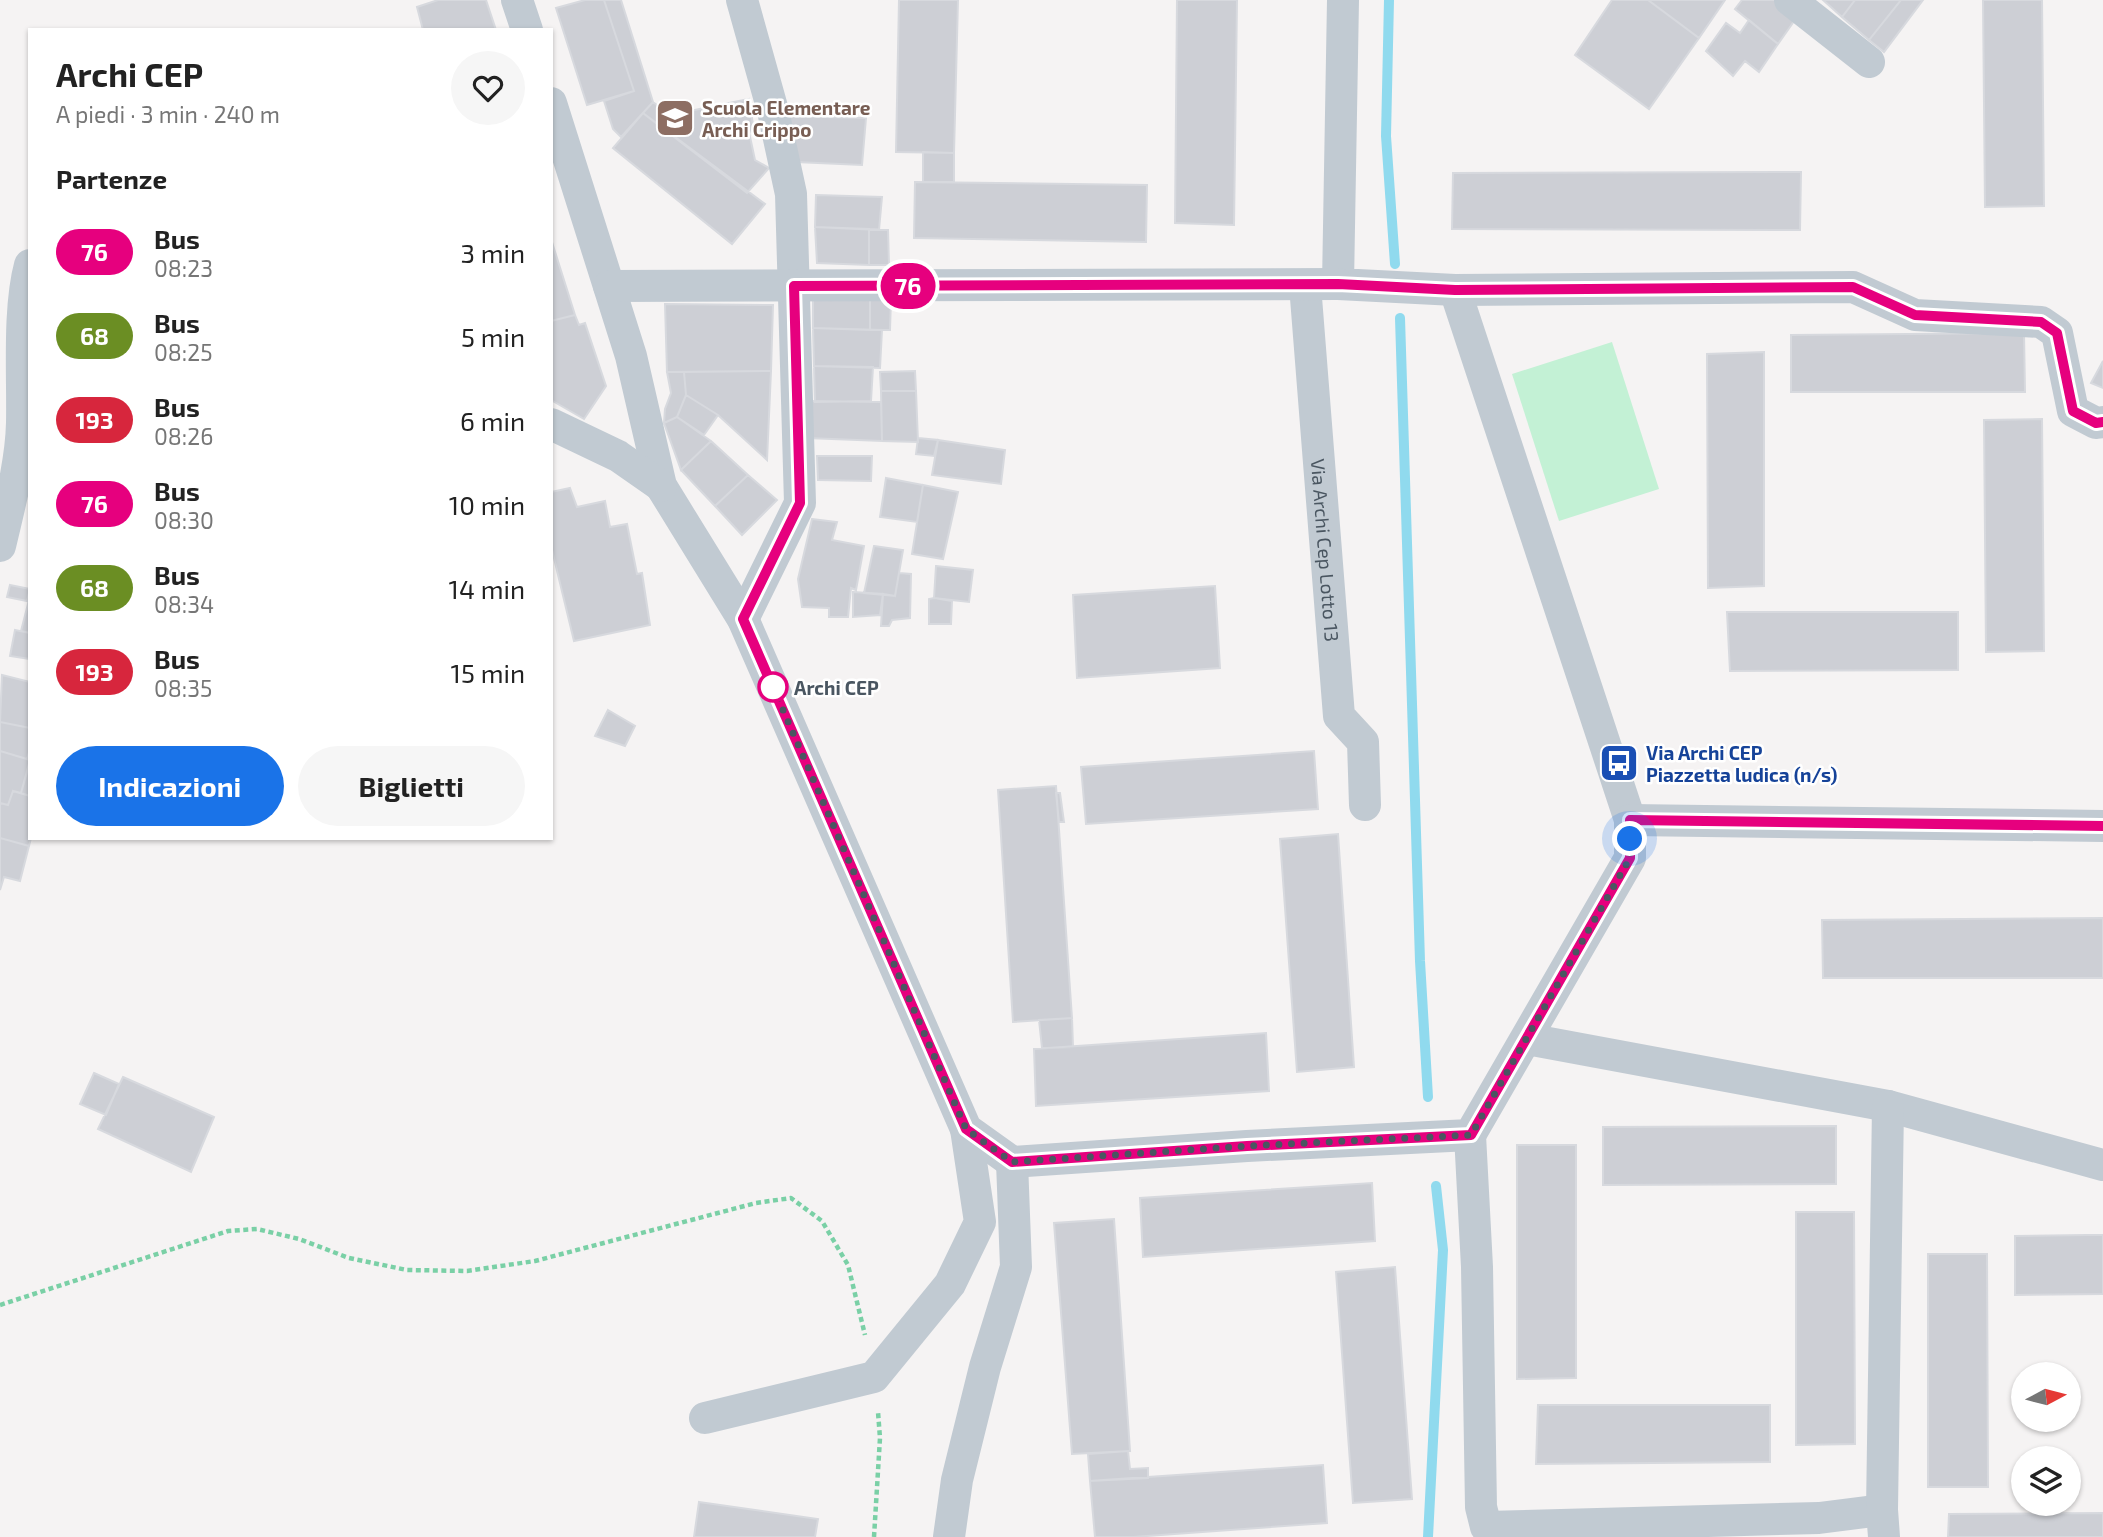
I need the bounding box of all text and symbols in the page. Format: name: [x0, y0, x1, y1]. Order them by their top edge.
button: heart: [451, 51, 525, 125]
text: Archi CEP: [56, 54, 203, 94]
place label: Scuola Elementare Archi Crippo: [702, 96, 871, 141]
school or university icon: Scuola Elementare Archi Crippo: [654, 97, 696, 139]
text: A piedi · 3 min · 240 m: [56, 100, 280, 128]
text: Partenze: [56, 163, 167, 194]
text: Bus: [154, 223, 200, 254]
text: 76: [81, 237, 108, 266]
text: 3 min: [460, 237, 525, 268]
text: 08:23: [154, 254, 213, 282]
line badge: 76: [876, 263, 940, 309]
text: 76: [895, 271, 921, 300]
text: Bus: [154, 307, 200, 338]
text: 68: [80, 321, 109, 350]
text: 5 min: [461, 321, 525, 352]
text: 08:25: [154, 338, 213, 366]
text: Bus: [154, 391, 200, 422]
text: 193: [75, 405, 114, 434]
text: 6 min: [460, 405, 525, 436]
text: 08:26: [154, 422, 213, 450]
street label: Via Archi Cep Lotto 13: [1307, 458, 1345, 643]
text: Bus: [154, 475, 200, 506]
text: 76: [81, 489, 108, 518]
text: 10 min: [449, 489, 525, 520]
text: 08:30: [154, 506, 214, 534]
text: Bus: [154, 559, 200, 590]
text: 68: [80, 573, 109, 602]
text: 14 min: [449, 573, 525, 604]
text: 08:34: [154, 590, 214, 618]
text: Bus: [154, 643, 200, 674]
text: 193: [75, 657, 114, 686]
text: 15 min: [451, 657, 525, 688]
marker: Archi CEP: [758, 672, 788, 702]
text: 08:35: [154, 674, 212, 702]
place label: Archi CEP: [794, 676, 879, 699]
place label: Via Archi CEP Piazzetta ludica (n/s): [1646, 741, 1837, 786]
bus stop icon: Via Archi CEP Piazzetta ludica (n/s): [1598, 742, 1640, 784]
button: Indicazioni: [56, 746, 284, 826]
button: Biglietti: [298, 746, 525, 826]
your location: [1612, 821, 1647, 856]
north arrow: [2011, 1362, 2081, 1432]
map controls: [2011, 1362, 2081, 1516]
button: layers: [2011, 1446, 2081, 1516]

